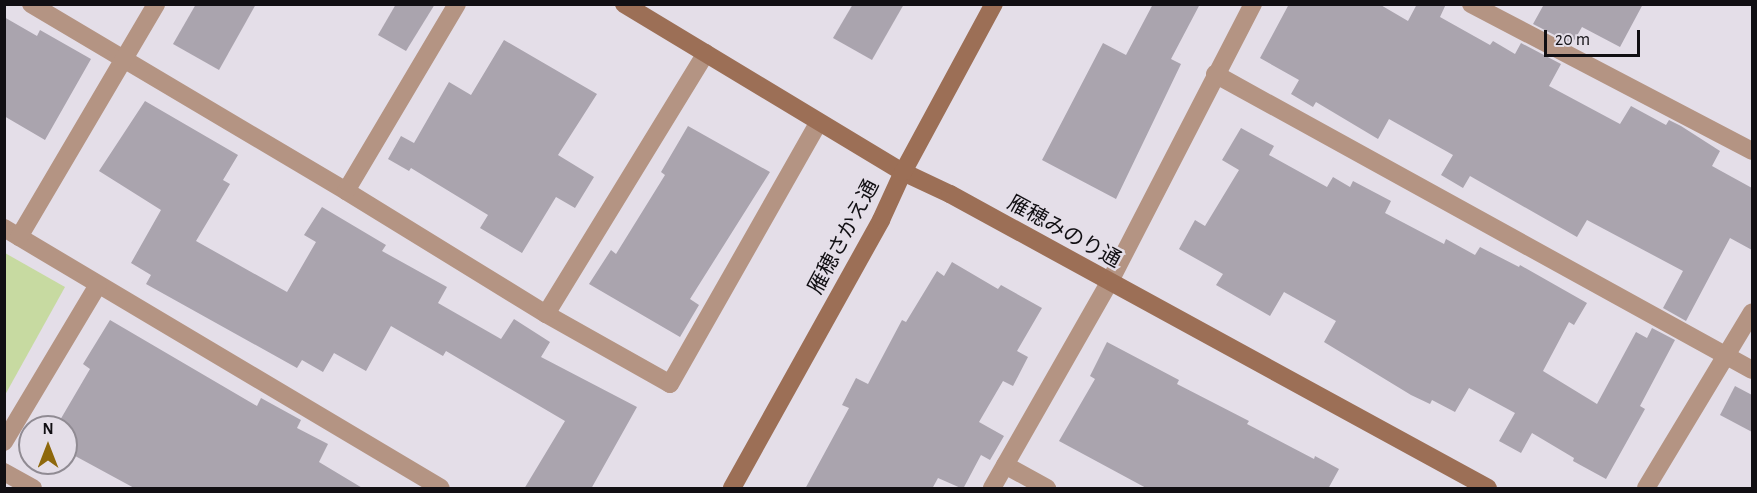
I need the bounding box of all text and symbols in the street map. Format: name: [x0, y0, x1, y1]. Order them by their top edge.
scale bar: [1547, 18, 1643, 56]
text: 20 m: [1555, 31, 1590, 49]
street label: 雁穂さかえ通: [803, 175, 885, 299]
street label: 雁穂みのり通: [1003, 190, 1125, 274]
north arrow: [18, 415, 78, 475]
text: N: [42, 421, 54, 437]

